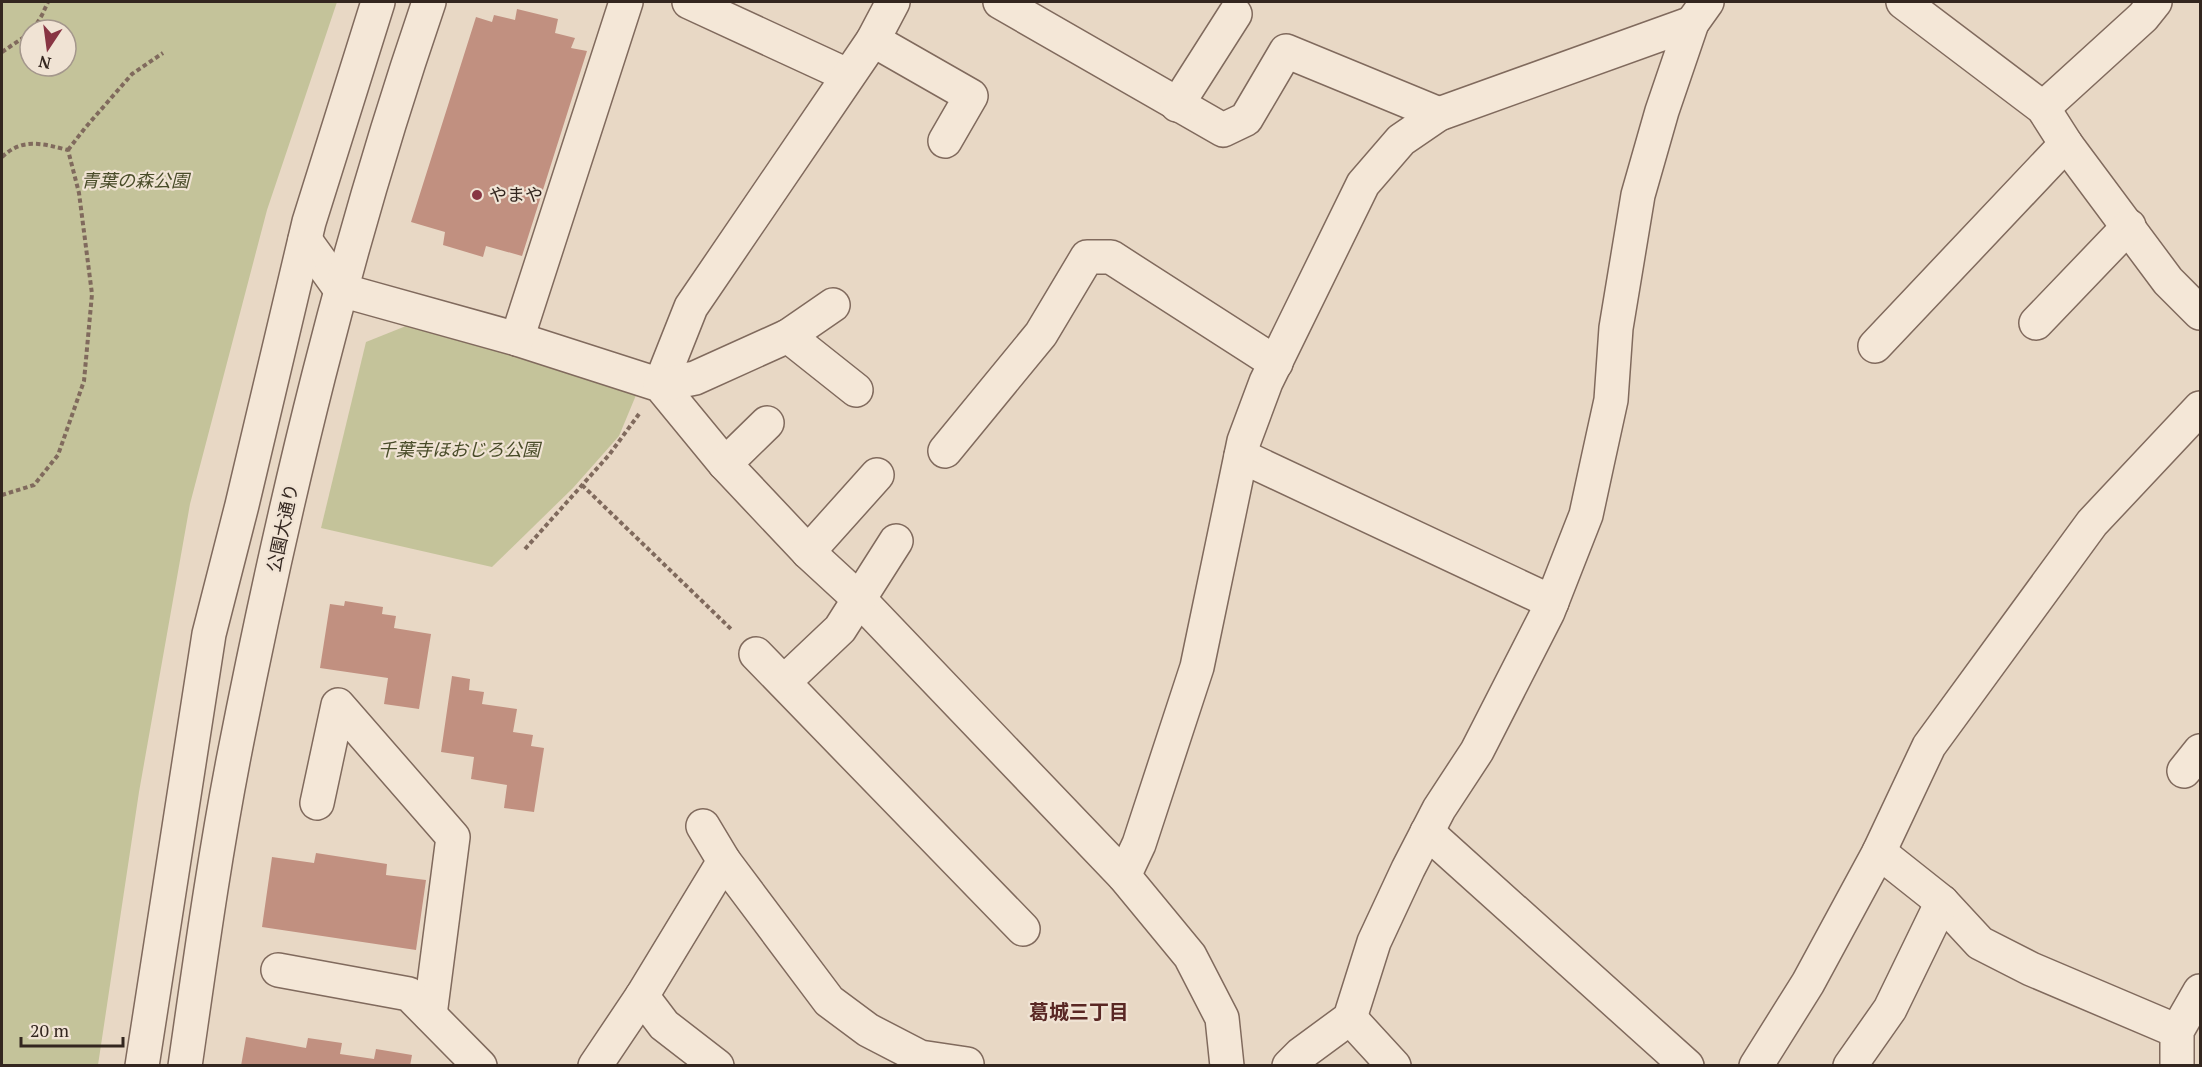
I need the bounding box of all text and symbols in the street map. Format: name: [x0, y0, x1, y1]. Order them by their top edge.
north arrow: [18, 18, 78, 78]
text: N: [36, 51, 53, 75]
park label: 青葉の森公園: [81, 168, 192, 192]
place label: やまや: [489, 182, 543, 206]
marker: やまや: [470, 188, 484, 202]
park label: 千葉寺ほおじろ公園: [378, 437, 543, 461]
street label: 公園大通り: [261, 481, 303, 574]
district label: 葛城三丁目: [1029, 998, 1129, 1025]
scale bar: [21, 1010, 123, 1048]
text: 20 m: [30, 1018, 70, 1042]

